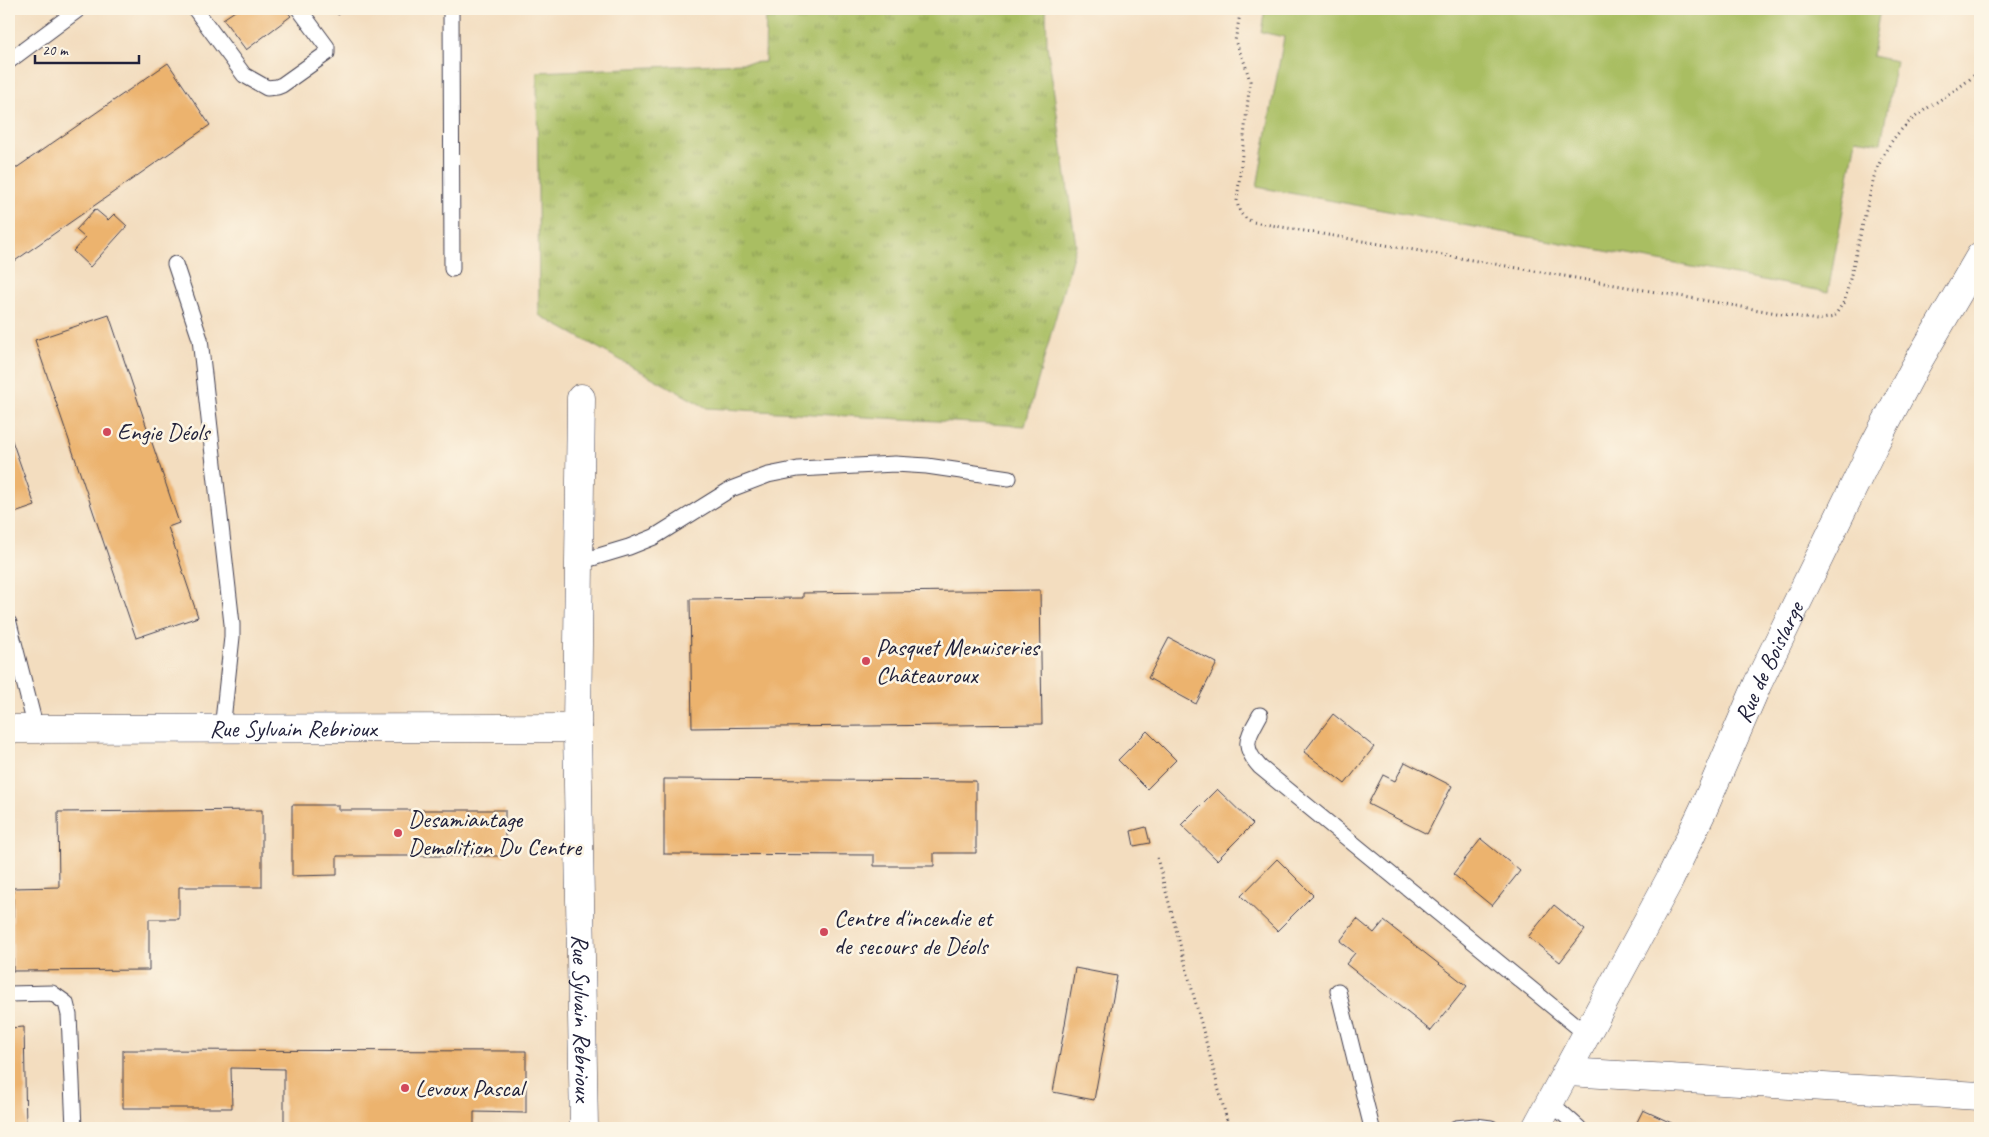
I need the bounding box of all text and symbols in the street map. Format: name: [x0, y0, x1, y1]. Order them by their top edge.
scale bar: [35, 32, 139, 64]
text: 20 m: [42, 41, 69, 60]
place label: Engie Déols: [117, 417, 211, 447]
marker: Engie Déols: [101, 426, 113, 438]
street label: Rue de Boislarge: [1728, 595, 1811, 727]
place label: Pasquet Menuiseries Châteauroux: [876, 632, 1041, 690]
marker: Pasquet Menuiseries Châteauroux: [860, 655, 872, 667]
street label: Rue Sylvain Rebrioux: [209, 713, 378, 744]
place label: Desamiantage Demolition Du Centre: [408, 804, 583, 862]
marker: Desamiantage Demolition Du Centre: [392, 827, 404, 839]
place label: Centre d'incendie et de secours de Déols: [834, 903, 994, 961]
marker: Centre d'incendie et de secours de Déols: [818, 926, 830, 938]
street label: Rue Sylvain Rebrioux: [566, 934, 599, 1104]
place label: Levoux Pascal: [415, 1073, 527, 1103]
marker: Levoux Pascal: [399, 1082, 411, 1094]

